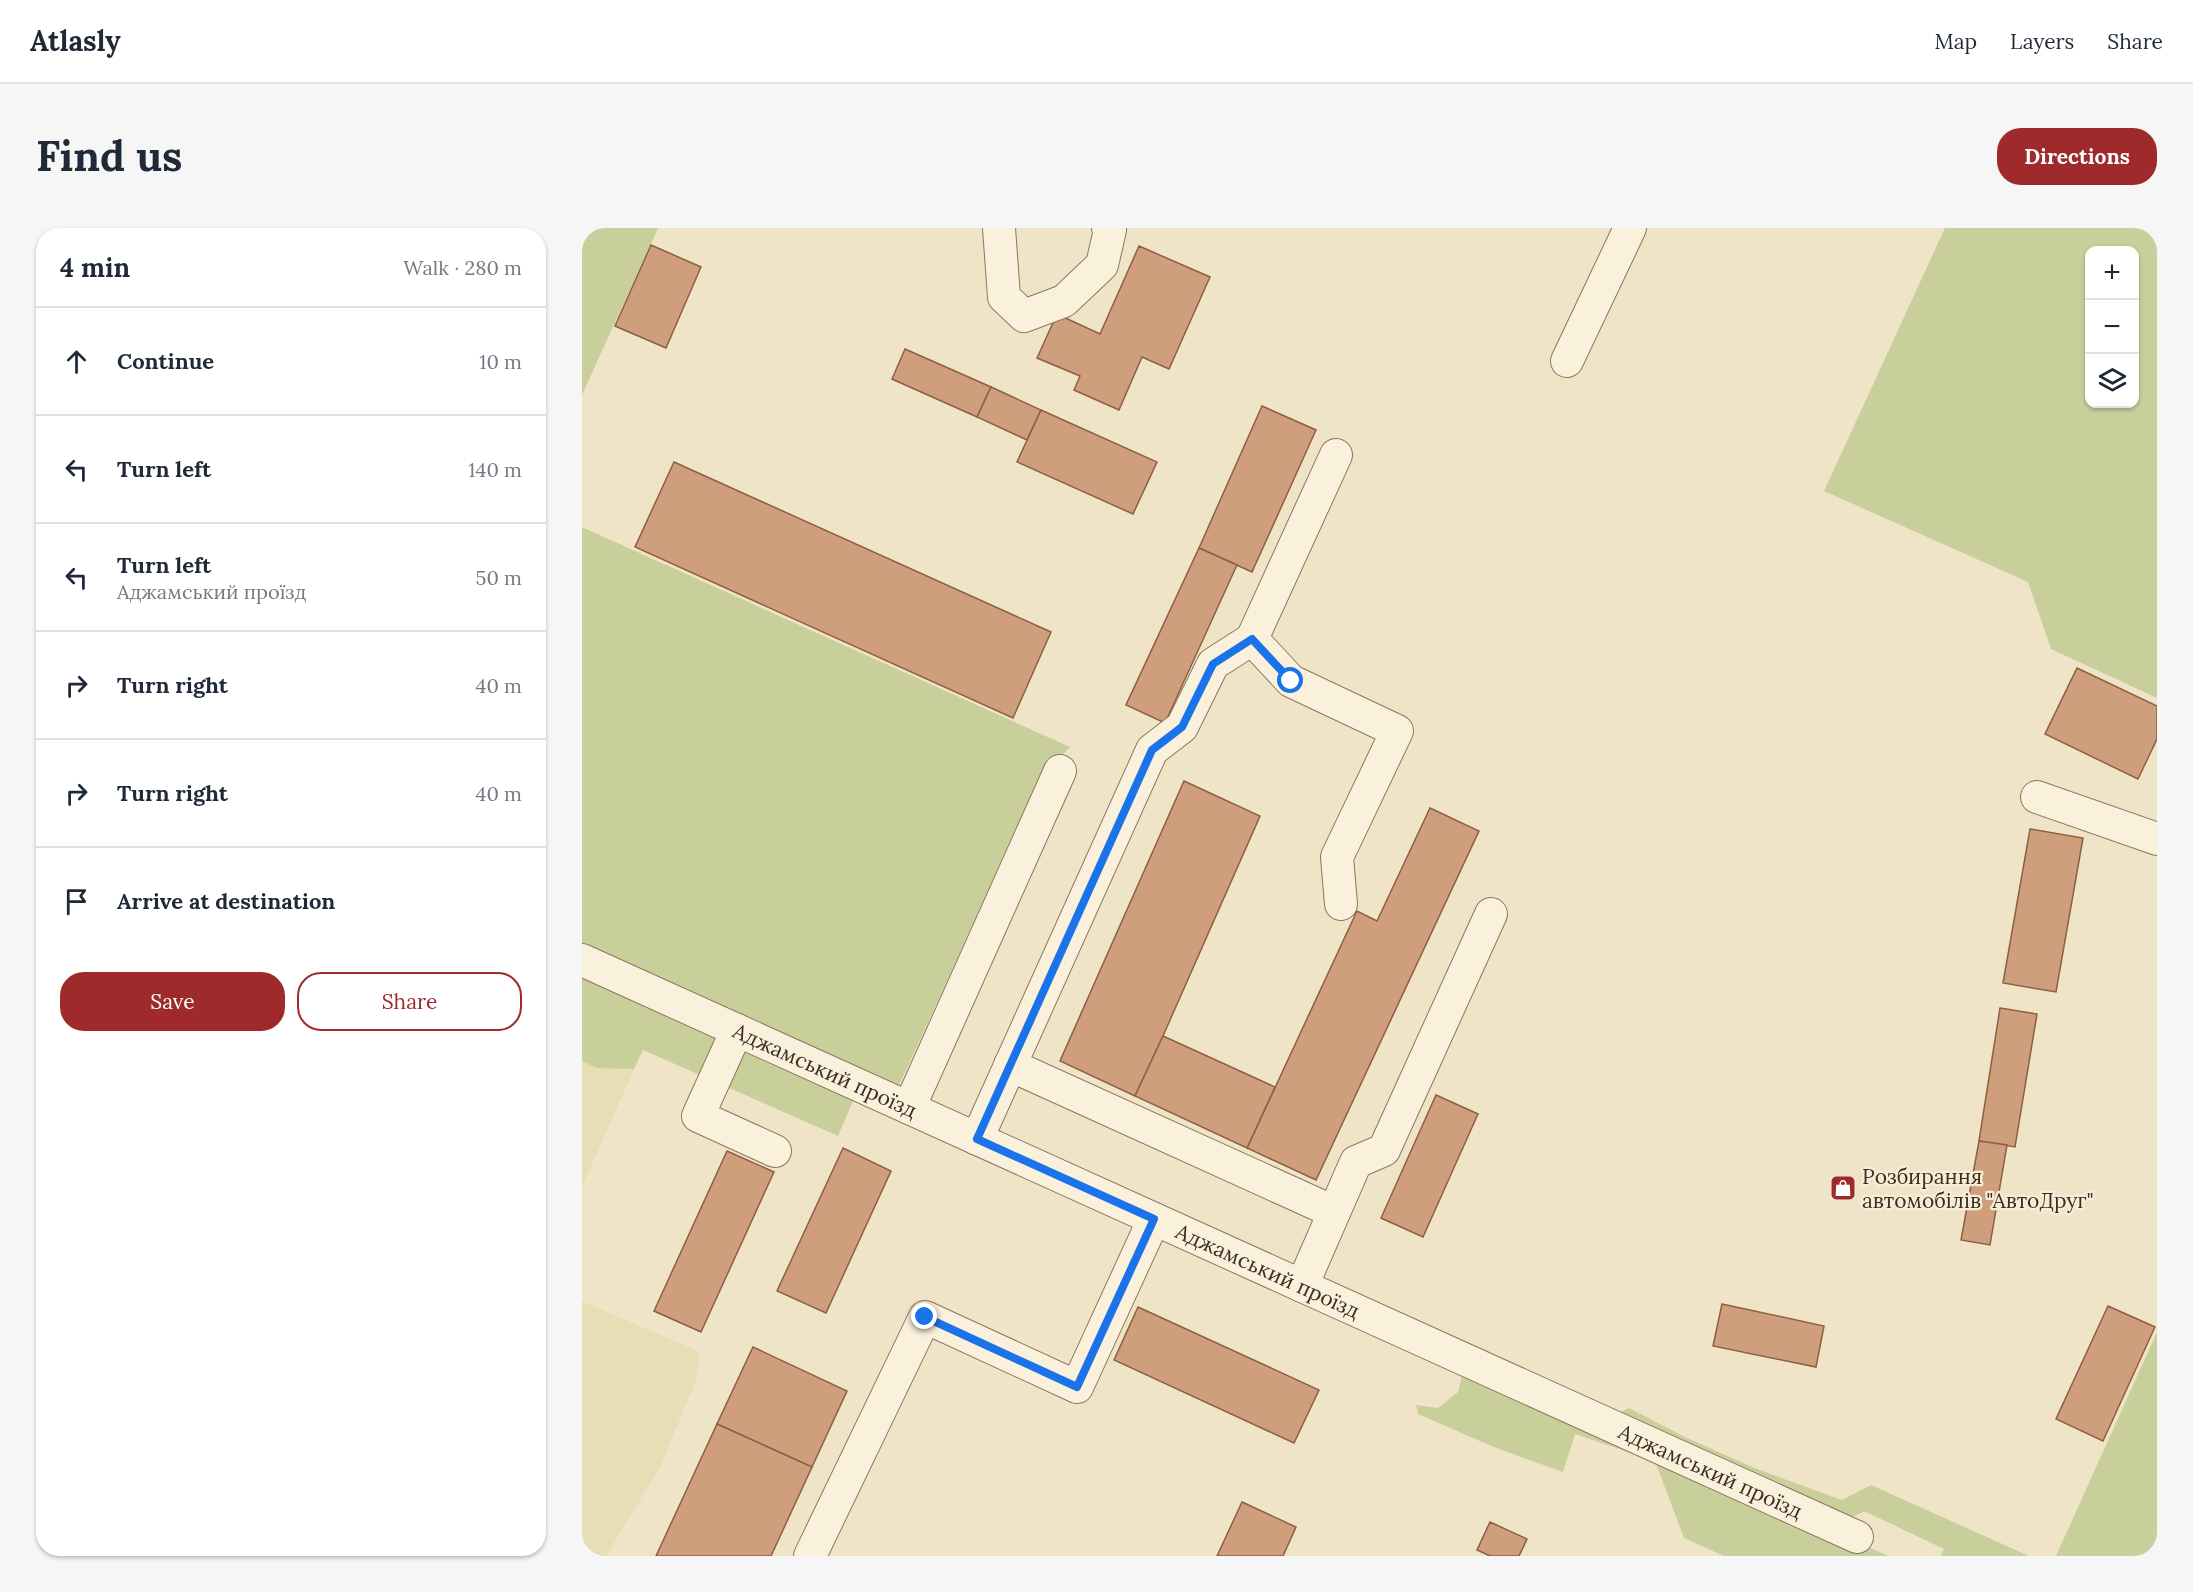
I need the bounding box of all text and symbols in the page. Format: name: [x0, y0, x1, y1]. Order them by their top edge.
text: Atlasly: [30, 23, 121, 59]
text: Map: [1934, 28, 1977, 55]
text: Layers: [2010, 28, 2074, 55]
text: Share: [2107, 28, 2163, 55]
button: Directions: [1997, 128, 2157, 185]
text: Find us: [36, 129, 182, 183]
map controls: [2085, 246, 2139, 408]
button: +: [2085, 246, 2139, 300]
text: 4 min: [60, 251, 130, 284]
text: Walk · 280 m: [403, 255, 522, 280]
button: −: [2085, 300, 2139, 354]
icon: ahead: [60, 345, 93, 378]
text: Continue: [117, 347, 214, 375]
text: 10 m: [479, 349, 522, 374]
button: layers: [2085, 354, 2139, 408]
icon: left: [60, 453, 93, 486]
text: Turn left: [117, 455, 211, 483]
text: 140 m: [468, 457, 522, 482]
text: Turn left: [117, 551, 211, 579]
icon: left: [60, 561, 93, 594]
text: 50 m: [476, 565, 522, 590]
text: Аджамський проїзд: [117, 579, 306, 604]
route start: [1277, 667, 1303, 693]
icon: right: [60, 669, 93, 702]
text: Turn right: [117, 671, 228, 699]
text: 40 m: [476, 673, 522, 698]
icon: right: [60, 777, 93, 810]
text: Turn right: [117, 779, 228, 807]
text: 40 m: [476, 781, 522, 806]
icon: arrive: [60, 885, 93, 918]
text: Arrive at destination: [117, 887, 335, 915]
button: Save: [60, 972, 285, 1031]
button: Share: [297, 972, 522, 1031]
street label: Аджамський проїзд: [728, 1016, 921, 1123]
place label: Розбирання автомобілів "АвтоДруг": [1862, 1163, 2094, 1214]
shop icon: Розбирання автомобілів "АвтоДруг": [1828, 1173, 1858, 1203]
street label: Аджамський проїзд: [1171, 1217, 1364, 1324]
route end: [911, 1303, 937, 1329]
street label: Аджамський проїзд: [1614, 1417, 1807, 1524]

